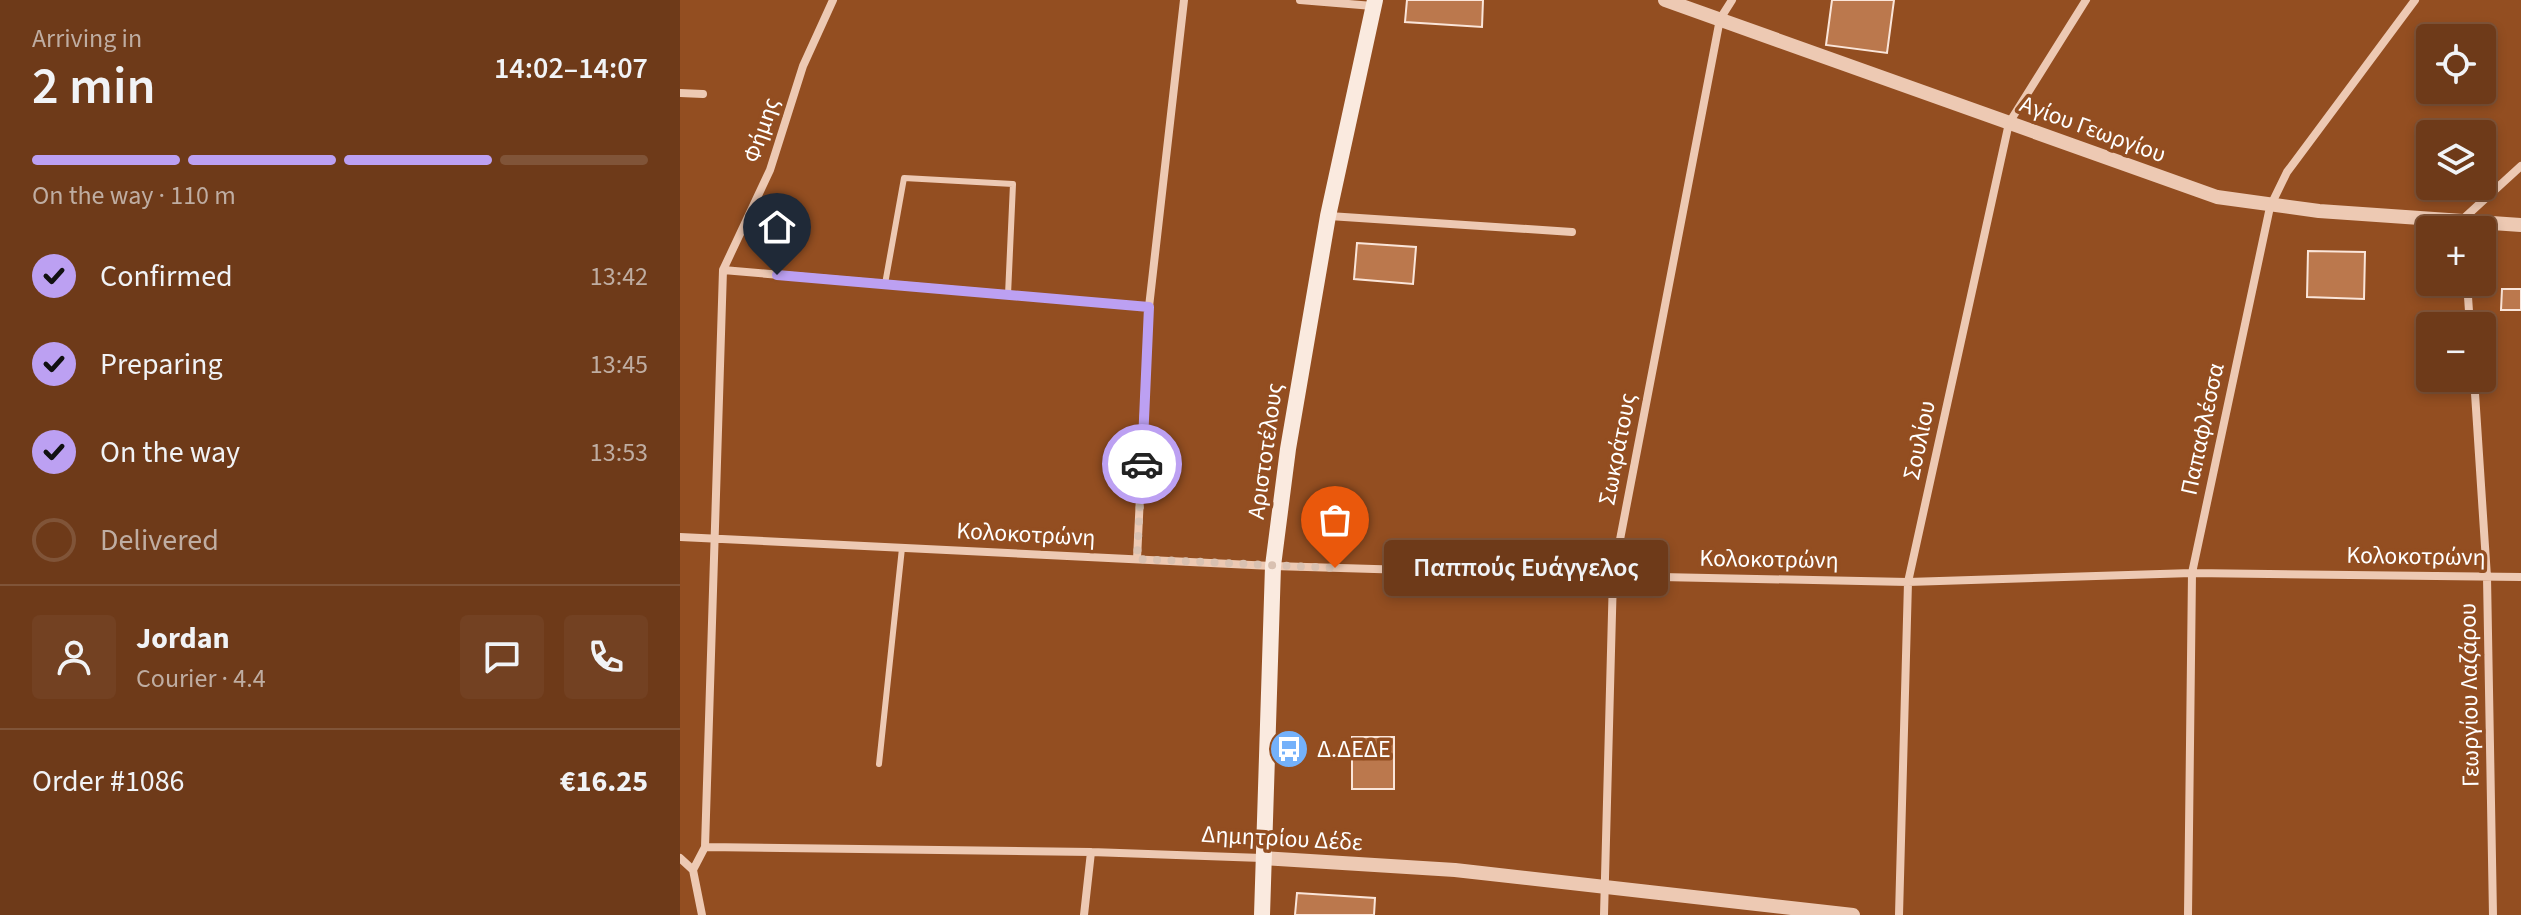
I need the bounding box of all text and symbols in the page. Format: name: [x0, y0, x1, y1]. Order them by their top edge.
text: Arriving in: [32, 20, 142, 57]
map controls: [2416, 24, 2496, 392]
button: locate: [2416, 24, 2496, 104]
text: 14:02–14:07: [494, 47, 648, 90]
text: 2 min: [32, 50, 156, 124]
street label: Αγίου Γεωργίου: [2015, 87, 2171, 172]
street label: Φήμης: [734, 93, 789, 168]
button: layers: [2416, 120, 2496, 200]
text: On the way · 110 m: [32, 177, 236, 214]
pin: [743, 193, 811, 275]
icon: home: [755, 205, 799, 249]
button: +: [2416, 216, 2496, 296]
icon: check: [32, 254, 76, 298]
text: Confirmed: [100, 255, 233, 298]
text: 13:42: [590, 258, 648, 295]
button: −: [2416, 312, 2496, 392]
icon: check: [32, 342, 76, 386]
text: Preparing: [100, 343, 223, 386]
text: 13:45: [590, 346, 648, 383]
street label: Παπαφλέσσα: [2171, 359, 2234, 498]
street label: Αριστοτέλους: [1239, 381, 1292, 521]
street label: Σωκράτους: [1589, 390, 1646, 508]
street label: Σουλίου: [1894, 397, 1945, 483]
courier: [1102, 424, 1182, 504]
icon: check: [32, 430, 76, 474]
text: On the way: [100, 431, 240, 474]
text: 13:53: [590, 434, 648, 471]
icon: car: [1120, 442, 1164, 486]
pin: [1301, 486, 1369, 568]
icon: bag: [1313, 498, 1357, 542]
street label: Κολοκοτρώνη: [956, 513, 1096, 556]
text: Delivered: [100, 519, 219, 562]
street label: Κολοκοτρώνη: [2346, 538, 2486, 575]
callout: Παππούς Ευάγγελος: [1383, 540, 1667, 596]
street label: Κολοκοτρώνη: [1699, 541, 1839, 578]
text: Παππούς Ευάγγελος: [1413, 549, 1639, 586]
street label: Γεωργίου Λαζάρου: [2450, 603, 2489, 787]
button: person: [32, 615, 116, 699]
button: chat: [460, 615, 544, 699]
button: phone: [564, 615, 648, 699]
text: Jordan: [136, 617, 230, 660]
text: Courier · 4.4: [136, 660, 266, 697]
bus stop icon: Δ.ΔΕΔΕ: [1268, 728, 1310, 770]
place label: Δ.ΔΕΔΕ: [1317, 732, 1391, 767]
text: Order #1086: [32, 760, 185, 803]
text: €16.25: [560, 760, 648, 803]
street label: Δημητρίου Δέδε: [1201, 817, 1364, 860]

